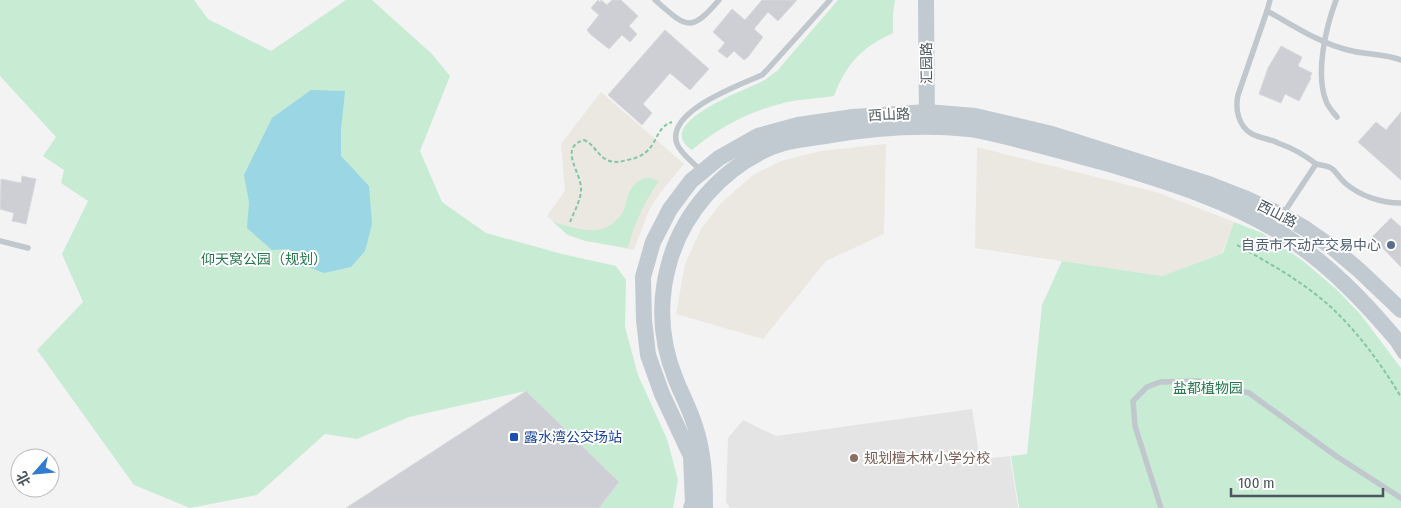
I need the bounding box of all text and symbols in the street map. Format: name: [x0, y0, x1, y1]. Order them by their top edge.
street label: 汇园路: [918, 42, 936, 84]
street label: 西山路: [868, 105, 910, 125]
street label: 西山路: [1254, 197, 1300, 231]
place label: 自贡市不动产交易中心: [1241, 237, 1381, 254]
marker: 自贡市不动产交易中心: [1385, 239, 1397, 251]
park label: 仰天窝公园（规划）: [201, 251, 327, 268]
park label: 盐都植物园: [1173, 380, 1243, 397]
place label: 露水湾公交场站: [524, 429, 622, 446]
marker: 露水湾公交场站: [508, 431, 520, 443]
north arrow: [10, 448, 60, 498]
place label: 规划檀木林小学分校: [864, 450, 990, 467]
marker: 规划檀木林小学分校: [848, 452, 860, 464]
scale bar: [1231, 466, 1384, 498]
text: 北: [13, 469, 35, 489]
text: 100 m: [1238, 474, 1275, 492]

